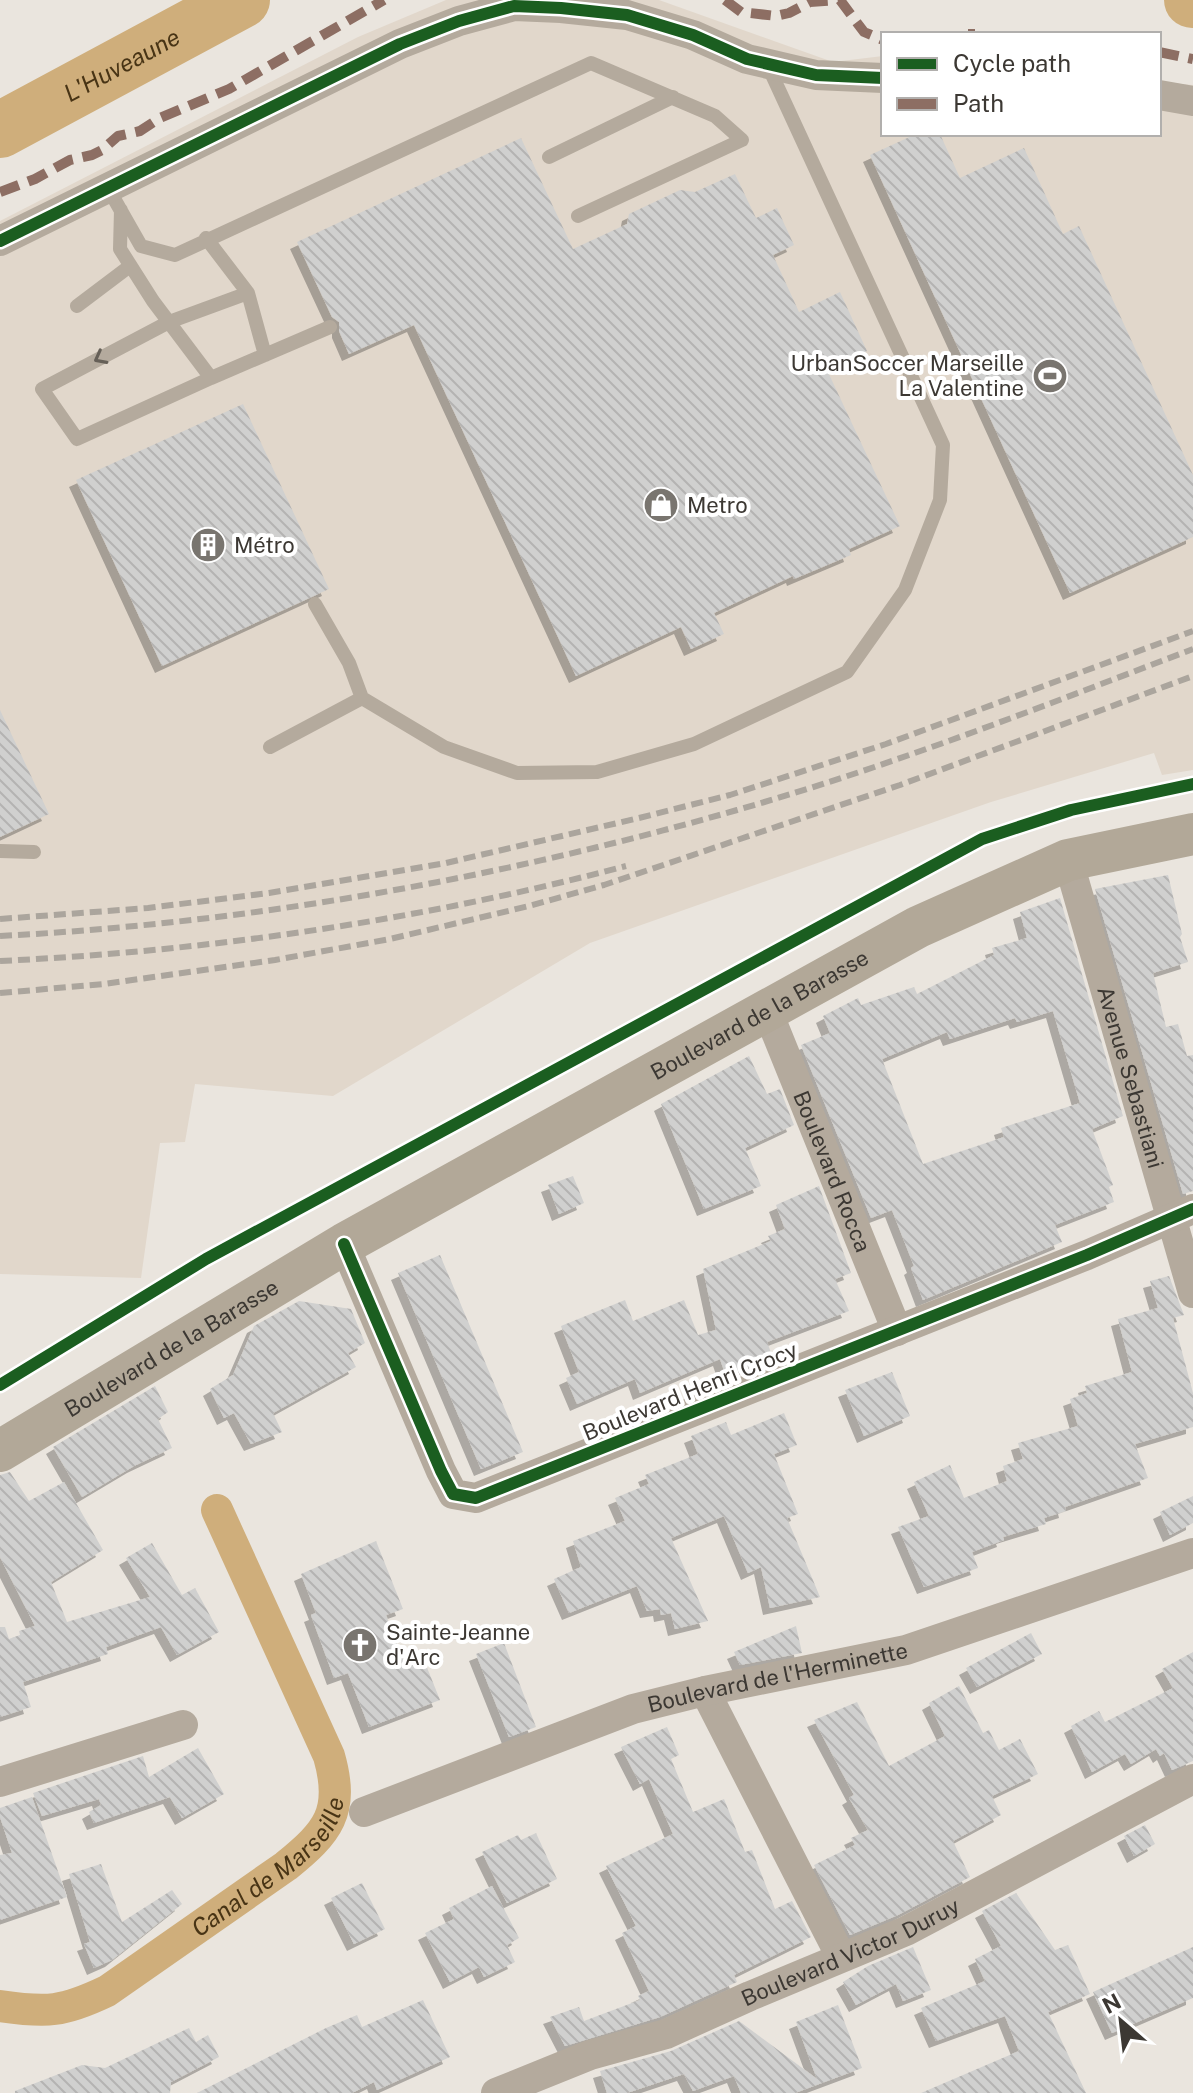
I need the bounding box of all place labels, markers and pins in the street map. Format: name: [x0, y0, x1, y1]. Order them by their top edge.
place label: UrbanSoccer Marseille La Valentine: [791, 350, 1024, 401]
sports icon: UrbanSoccer Marseille La Valentine: [1031, 357, 1069, 395]
shop icon: Metro: [642, 486, 680, 524]
place label: Metro: [687, 492, 748, 518]
building icon: Métro: [189, 526, 227, 564]
place label: Métro: [234, 532, 295, 558]
place label: Sainte-Jeanne d'Arc: [386, 1619, 530, 1670]
church icon: Sainte-Jeanne d'Arc: [341, 1626, 379, 1664]

